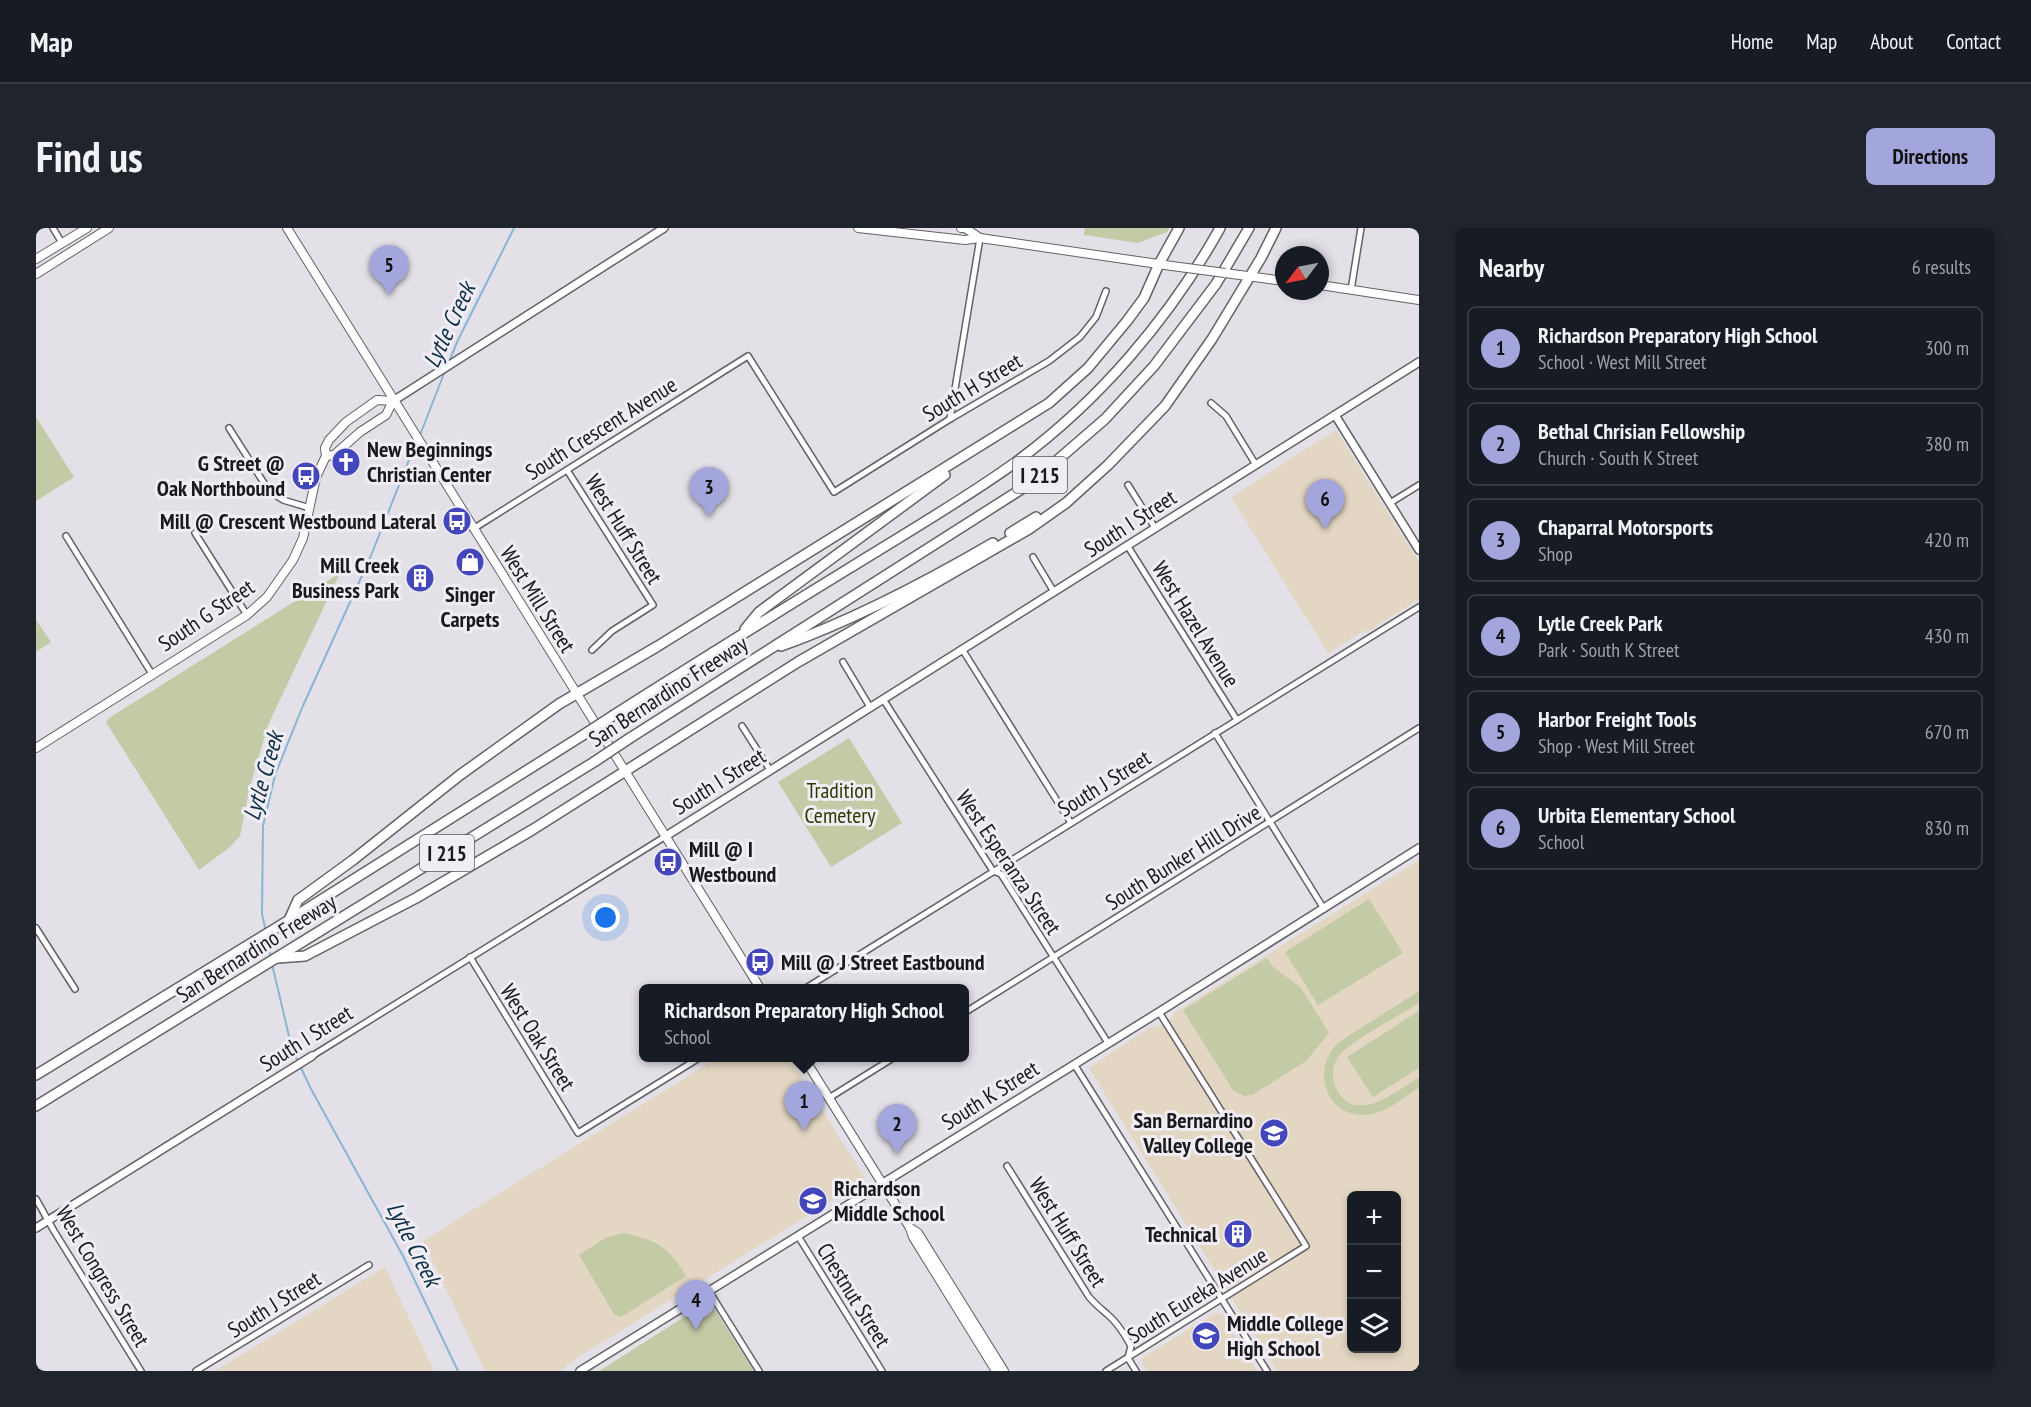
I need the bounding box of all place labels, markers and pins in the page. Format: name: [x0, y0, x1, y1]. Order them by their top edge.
pin: 5: [370, 245, 408, 295]
place label: New Beginnings Christian Center: [367, 435, 493, 488]
church icon: New Beginnings Christian Center: [330, 446, 362, 478]
place label: G Street @ Oak Northbound: [157, 449, 285, 502]
bus stop icon: G Street @ Oak Northbound: [290, 460, 322, 492]
pin: 3: [690, 468, 728, 517]
pin: 6: [1306, 480, 1344, 529]
bus stop icon: Mill @ Crescent Westbound Lateral: [441, 505, 473, 537]
place label: Mill @ Crescent Westbound Lateral: [160, 507, 437, 535]
shop icon: Singer Carpets: [454, 546, 486, 578]
place label: Mill Creek Business Park: [292, 551, 400, 604]
building icon: Mill Creek Business Park: [404, 562, 436, 594]
place label: Singer Carpets: [441, 580, 500, 633]
place label: Mill @ I Westbound: [688, 835, 777, 888]
bus stop icon: Mill @ I Westbound: [652, 846, 684, 878]
bus stop icon: Mill @ J Street Eastbound: [744, 946, 776, 978]
place label: Mill @ J Street Eastbound: [781, 948, 985, 976]
pin: 1: [784, 1082, 824, 1131]
pin: 2: [878, 1104, 916, 1154]
place label: San Bernardino Valley College: [1133, 1106, 1253, 1159]
school or university icon: San Bernardino Valley College: [1258, 1117, 1290, 1149]
place label: Richardson Middle School: [834, 1174, 945, 1227]
school or university icon: Richardson Middle School: [797, 1185, 829, 1217]
building icon: Technical: [1222, 1218, 1254, 1250]
place label: Technical: [1145, 1220, 1218, 1248]
pin: 4: [676, 1280, 716, 1330]
place label: Middle College High School: [1227, 1309, 1344, 1362]
school or university icon: Middle College High School: [1190, 1320, 1222, 1352]

